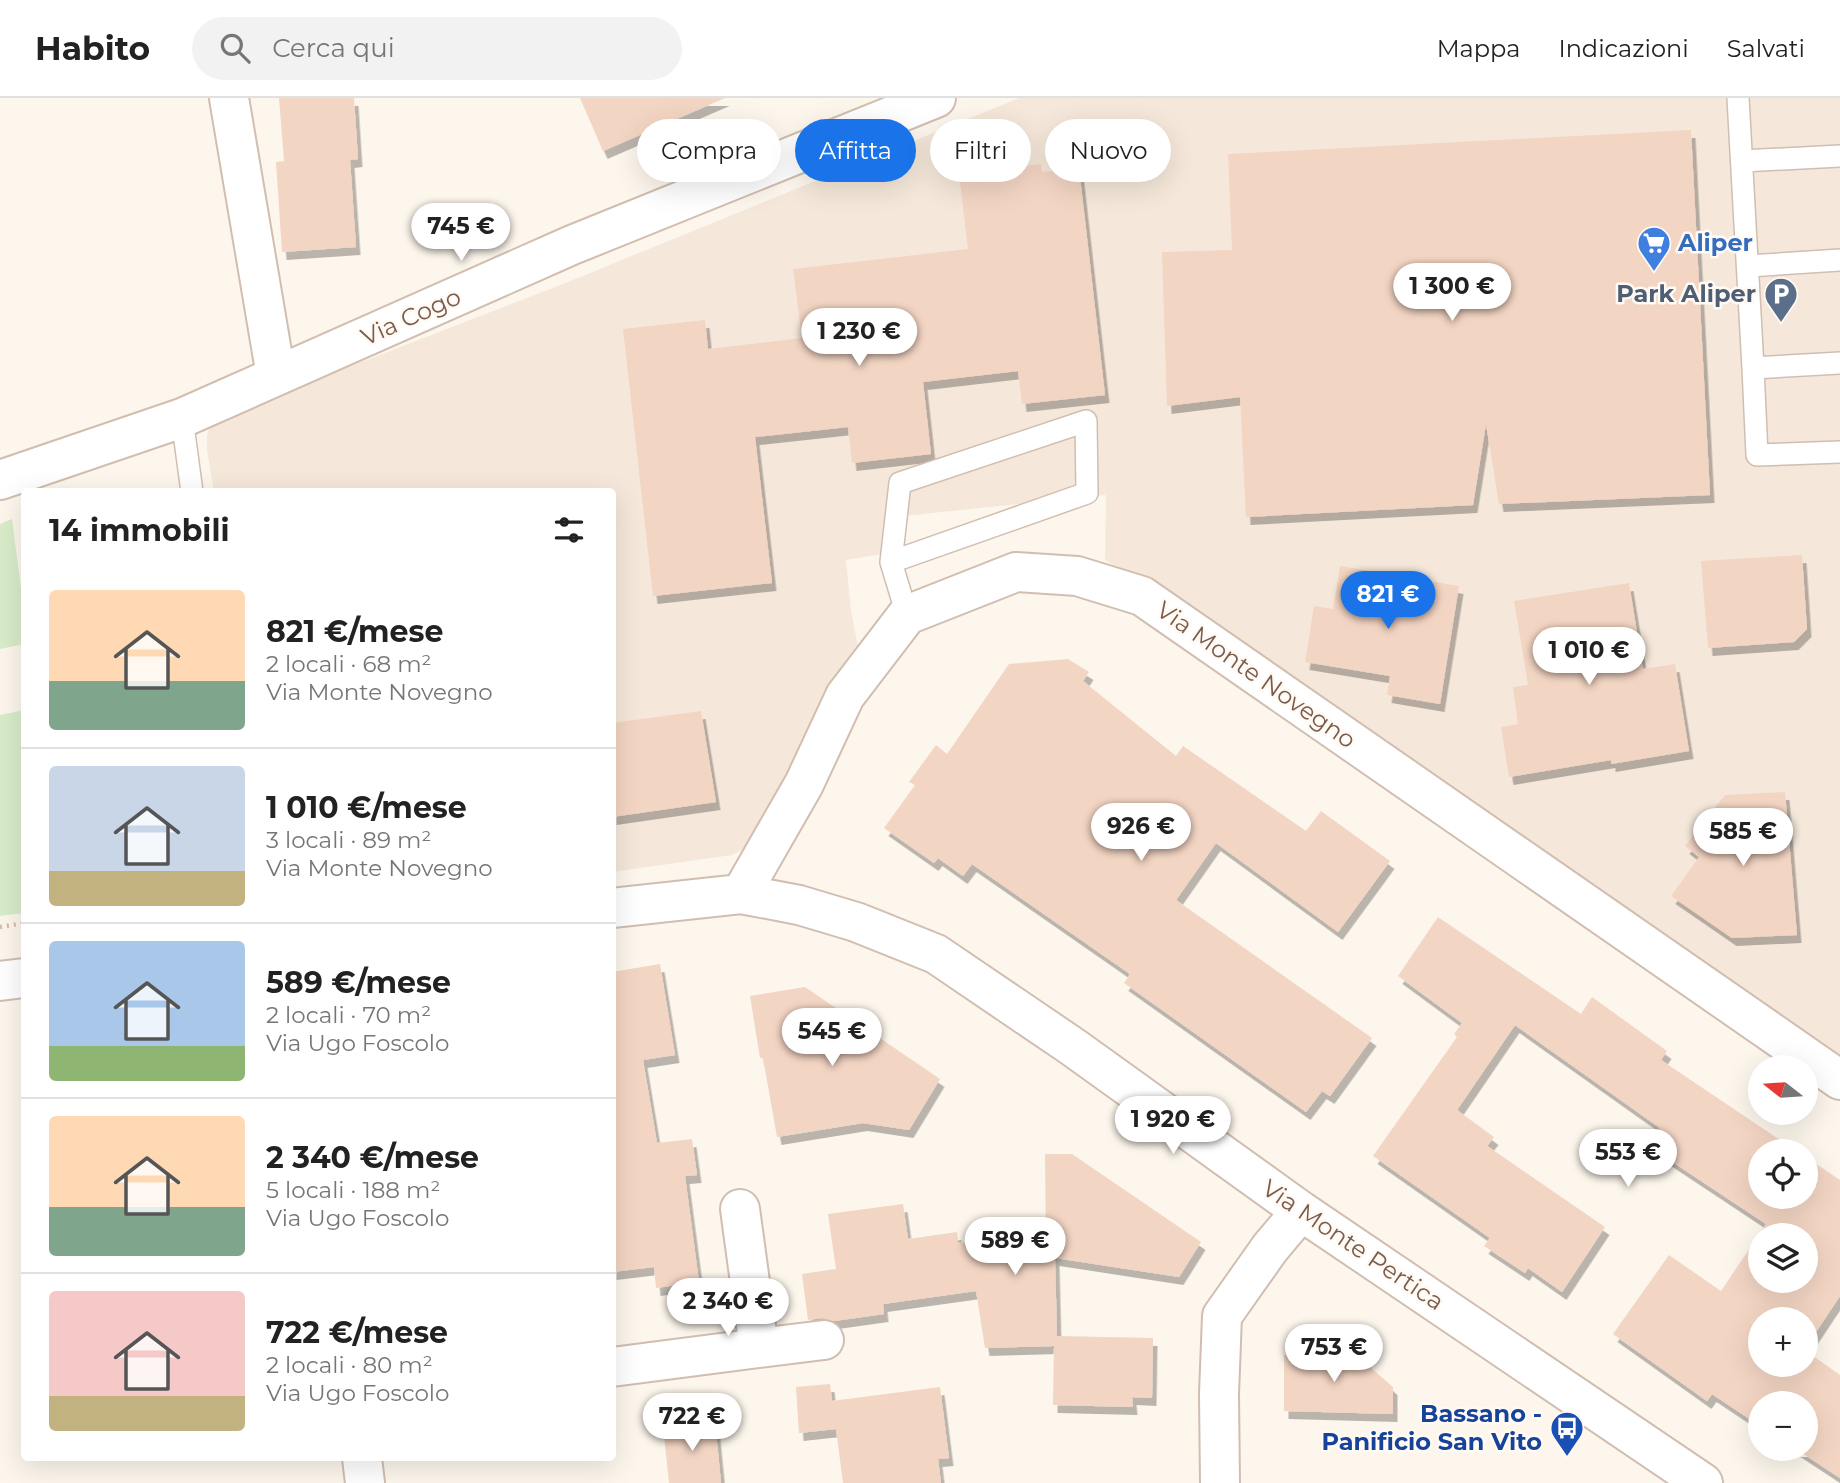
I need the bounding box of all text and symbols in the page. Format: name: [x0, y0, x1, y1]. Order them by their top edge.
search box: [192, 17, 682, 80]
text: Habito: [35, 28, 150, 68]
icon: search: [216, 29, 254, 67]
text: Cerca qui: [272, 32, 395, 64]
text: Mappa: [1437, 34, 1520, 63]
text: Indicazioni: [1558, 34, 1689, 63]
text: Salvati: [1727, 34, 1805, 63]
chip: Compra: [637, 119, 781, 182]
chip: Affitta: [795, 119, 916, 182]
chip: Filtri: [930, 119, 1031, 182]
chip: Nuovo: [1045, 119, 1171, 182]
pin: 745 €: [412, 204, 510, 263]
text: 745 €: [427, 212, 495, 240]
supermarket icon: Aliper: [1635, 224, 1673, 273]
place label: Aliper: [1677, 228, 1753, 257]
pin: 1 300 €: [1387, 264, 1517, 323]
text: 1 300 €: [1409, 272, 1495, 300]
parking icon: Park Aliper: [1762, 275, 1800, 324]
place label: Park Aliper: [1616, 279, 1756, 308]
street label: Via Cogo: [356, 282, 465, 351]
pin: 1 230 €: [794, 308, 924, 368]
text: 1 230 €: [817, 317, 901, 345]
icon: filters: [550, 511, 588, 549]
text: 14 immobili: [49, 512, 229, 549]
pin: 821 €: [1339, 572, 1437, 631]
text: 821 €: [1357, 580, 1419, 608]
street label: Via Monte Novegno: [1151, 595, 1361, 754]
text: 821 €/mese: [266, 613, 443, 650]
icon: home: [105, 618, 189, 702]
pin: 1 010 €: [1524, 628, 1654, 687]
text: 1 010 €: [1549, 636, 1629, 664]
text: 2 locali · 68 m²: [266, 650, 431, 678]
text: Via Monte Novegno: [266, 678, 493, 706]
text: 1 010 €/mese: [266, 789, 467, 826]
icon: home: [105, 794, 189, 878]
pin: 926 €: [1092, 804, 1190, 863]
pin: 585 €: [1694, 808, 1792, 868]
text: 926 €: [1107, 812, 1175, 840]
text: 585 €: [1709, 817, 1777, 845]
text: 3 locali · 89 m²: [266, 826, 431, 854]
text: Via Monte Novegno: [266, 854, 493, 882]
text: 589 €/mese: [266, 964, 451, 1001]
icon: home: [105, 969, 189, 1053]
text: 2 locali · 70 m²: [266, 1001, 431, 1029]
pin: 545 €: [783, 1009, 881, 1068]
text: 545 €: [798, 1017, 866, 1045]
text: Via Ugo Foscolo: [266, 1029, 449, 1057]
north arrow: [1748, 1055, 1818, 1125]
map controls: [1748, 1055, 1818, 1461]
pin: 1 920 €: [1108, 1096, 1238, 1156]
text: 1 920 €: [1131, 1105, 1215, 1133]
pin: 553 €: [1579, 1130, 1677, 1189]
text: 553 €: [1595, 1138, 1661, 1166]
text: 2 340 €/mese: [266, 1139, 479, 1176]
button: locate: [1748, 1139, 1818, 1209]
icon: home: [105, 1144, 189, 1228]
street label: Via Monte Pertica: [1257, 1173, 1450, 1316]
text: 5 locali · 188 m²: [266, 1176, 440, 1204]
text: Via Ugo Foscolo: [266, 1204, 449, 1232]
pin: 589 €: [966, 1218, 1064, 1277]
button: layers: [1748, 1223, 1818, 1293]
text: 589 €: [981, 1226, 1049, 1254]
pin: 2 340 €: [663, 1278, 793, 1338]
text: 2 340 €: [683, 1287, 773, 1315]
button: +: [1748, 1307, 1818, 1377]
text: 722 €/mese: [266, 1314, 448, 1351]
icon: home: [105, 1319, 189, 1403]
pin: 753 €: [1285, 1324, 1383, 1384]
text: 753 €: [1301, 1333, 1367, 1361]
text: 2 locali · 80 m²: [266, 1351, 433, 1379]
text: Via Ugo Foscolo: [266, 1379, 449, 1407]
button: −: [1748, 1391, 1818, 1461]
pin: 722 €: [643, 1394, 741, 1453]
place label: Bassano - Panificio San Vito: [1322, 1399, 1542, 1456]
text: 722 €: [659, 1402, 725, 1430]
bus stop icon: Bassano - Panificio San Vito: [1548, 1409, 1586, 1458]

